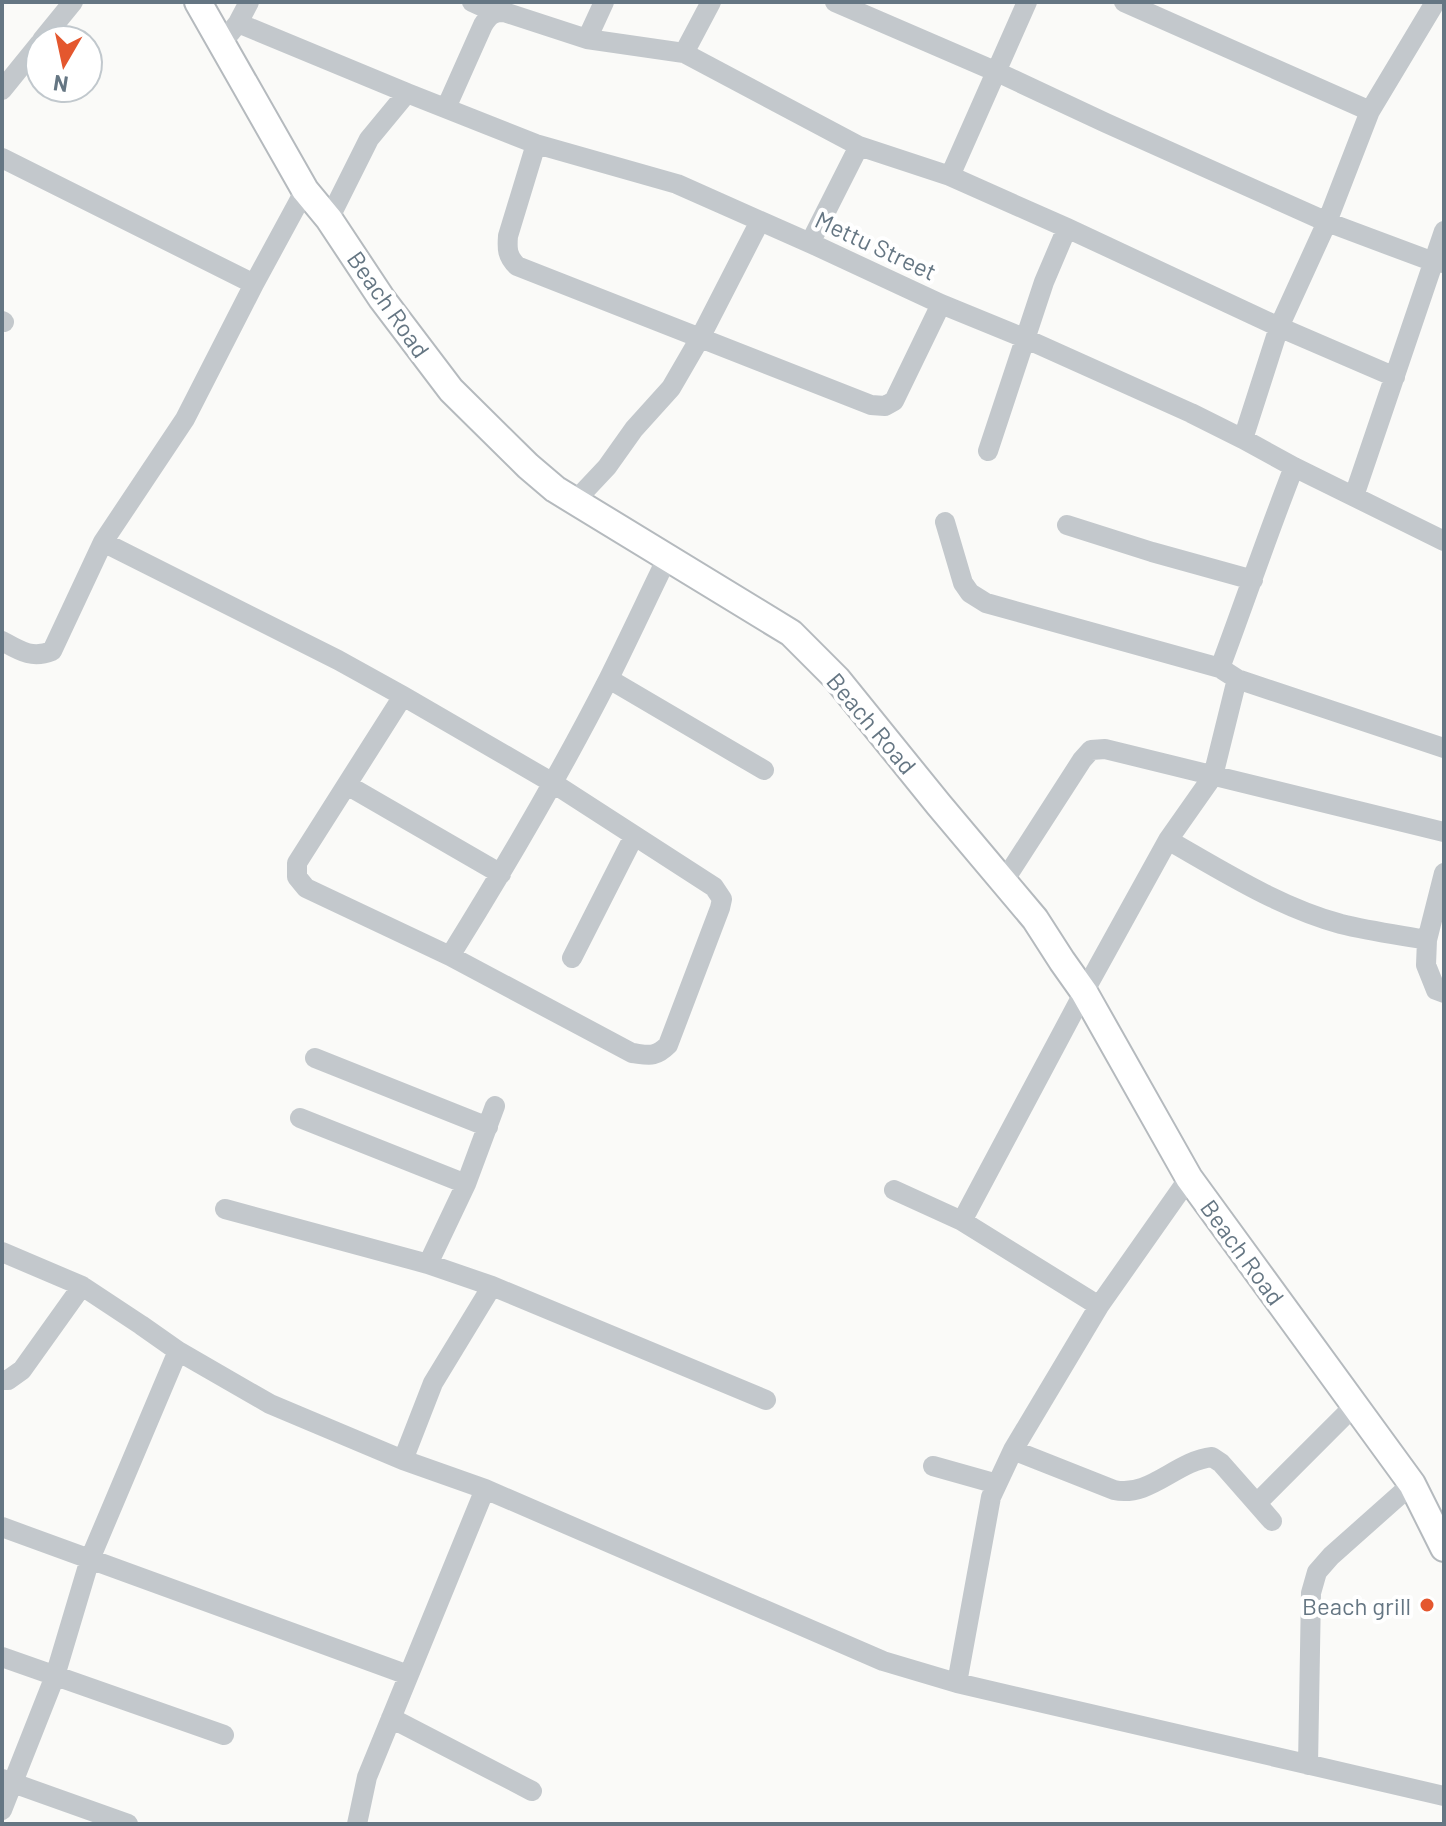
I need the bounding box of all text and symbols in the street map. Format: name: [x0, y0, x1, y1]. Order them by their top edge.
north arrow: [24, 24, 104, 104]
text: N: [51, 71, 70, 99]
street label: Mettu Street: [811, 204, 941, 286]
street label: Beach Road: [342, 245, 436, 363]
street label: Beach Road: [821, 666, 923, 780]
street label: Beach Road: [1195, 1194, 1291, 1310]
place label: Beach grill: [1302, 1591, 1411, 1620]
marker: Beach grill: [1418, 1596, 1436, 1614]

